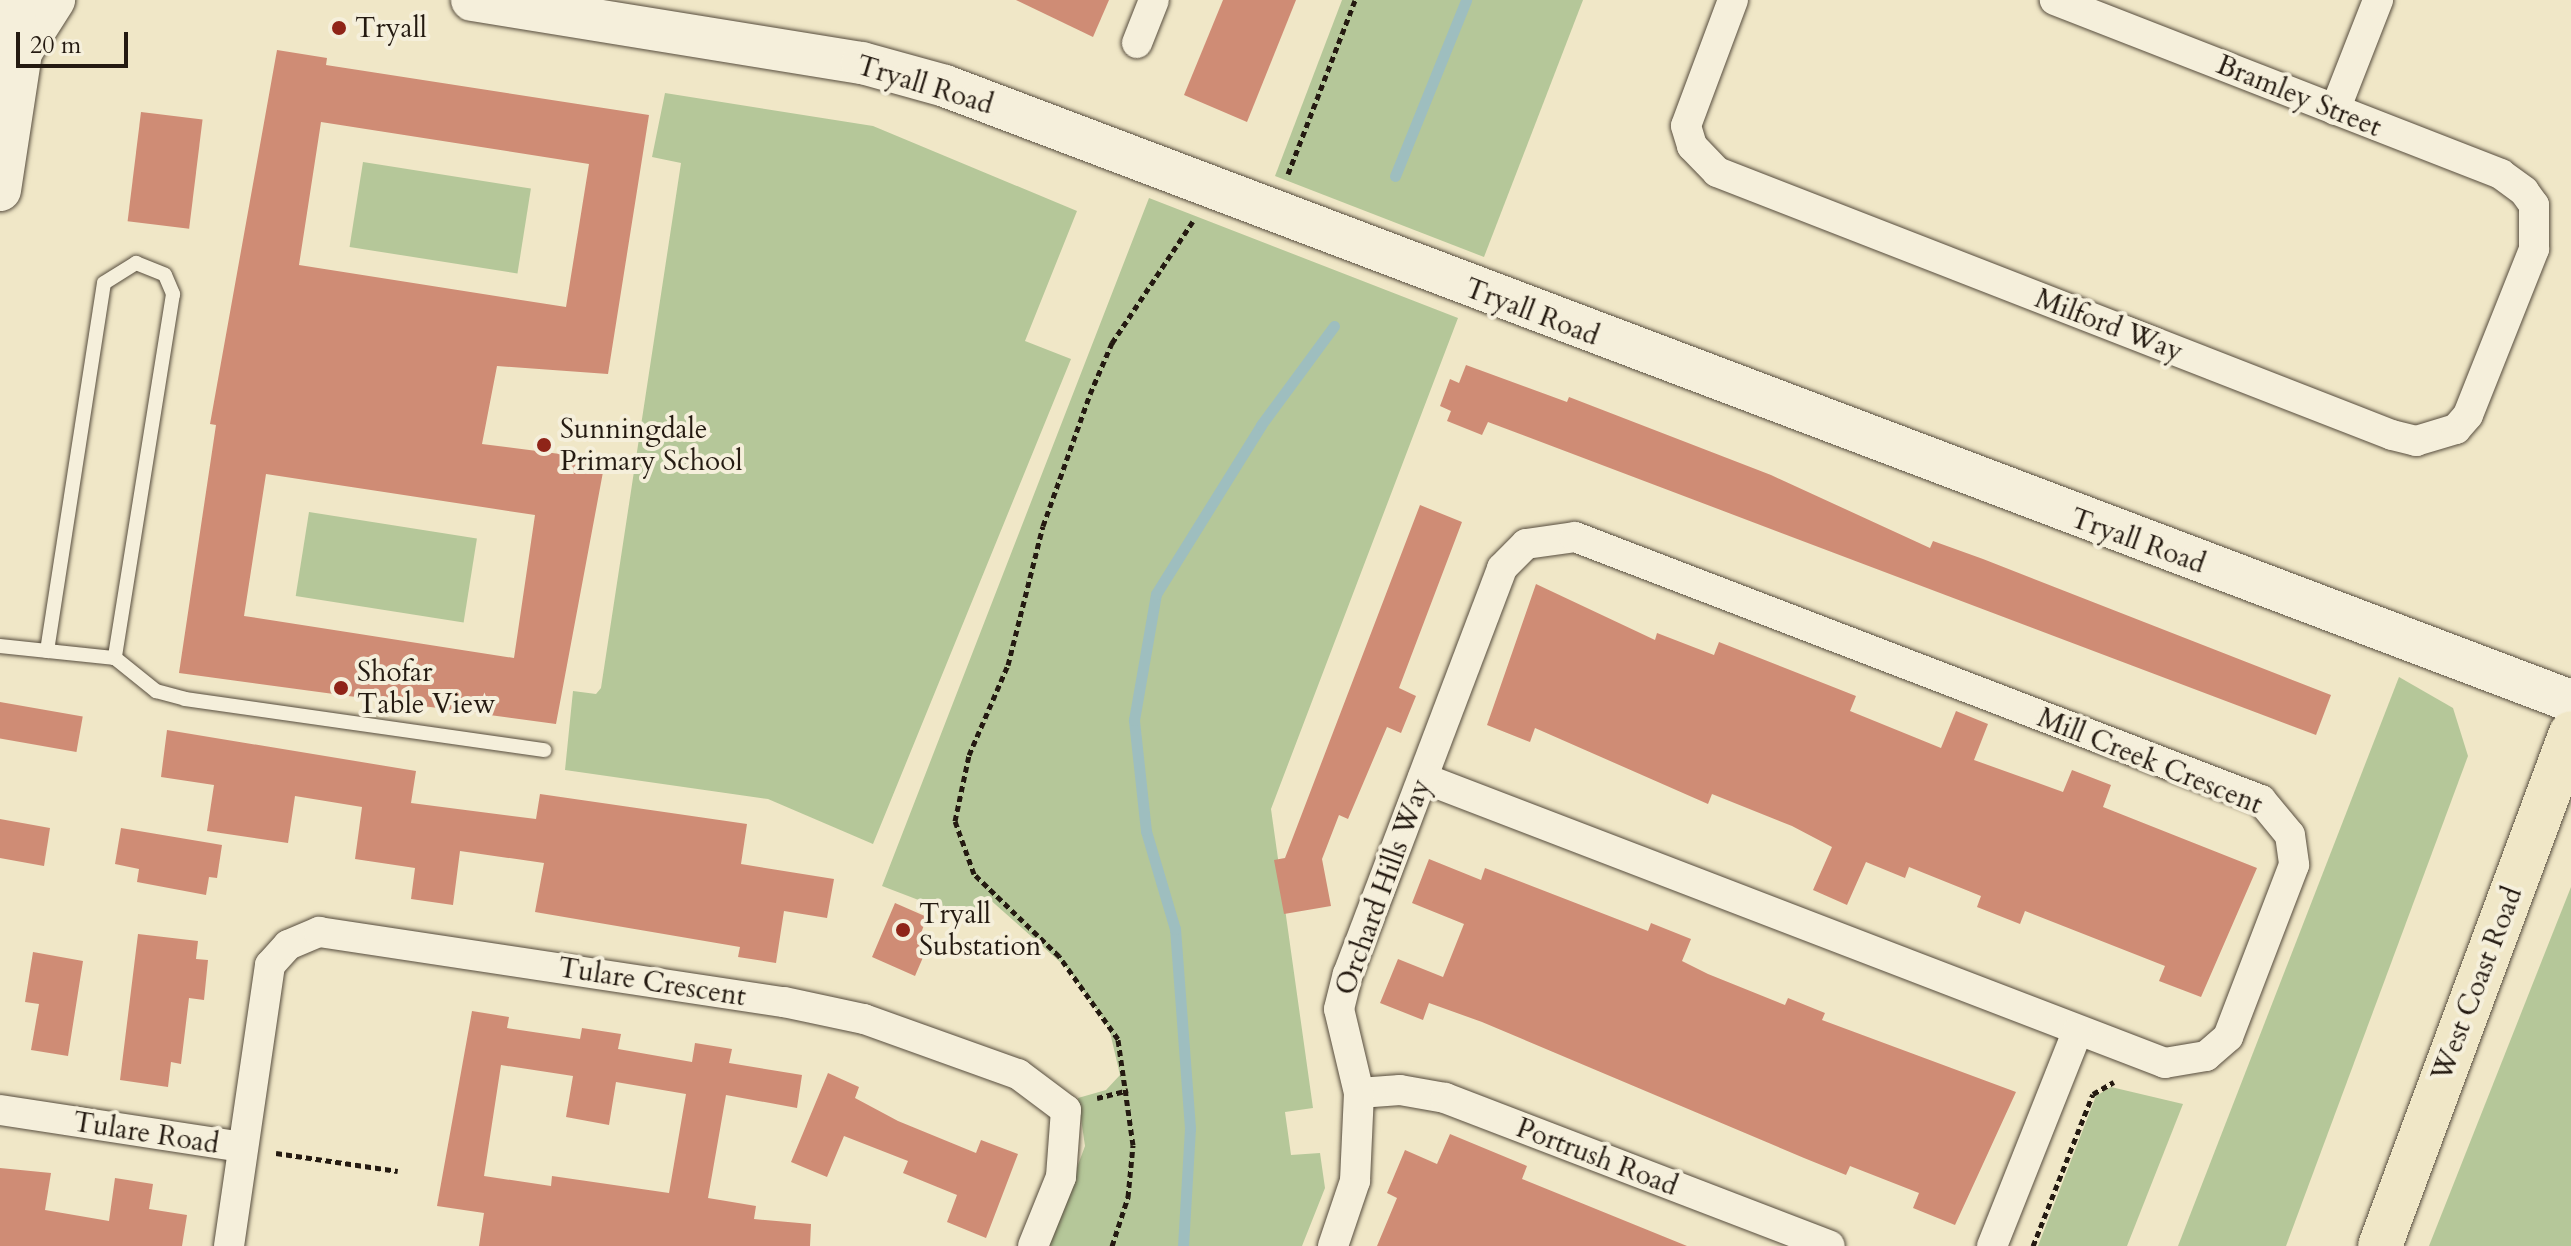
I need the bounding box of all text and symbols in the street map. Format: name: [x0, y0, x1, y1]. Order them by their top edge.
place label: Tryall: [355, 11, 427, 45]
scale bar: [20, 16, 132, 66]
marker: Tryall: [330, 19, 348, 37]
text: 20 m: [30, 29, 81, 62]
street label: Tryall Road: [853, 48, 997, 122]
street label: Bramley Street: [2212, 48, 2386, 144]
street label: Tryall Road: [1460, 271, 1604, 353]
street label: Milford Way: [2030, 281, 2188, 369]
place label: Sunningdale Primary School: [560, 412, 743, 478]
marker: Sunningdale Primary School: [535, 436, 553, 454]
street label: Tryall Road: [2066, 501, 2210, 581]
place label: Shofar Table View: [357, 655, 496, 721]
marker: Shofar Table View: [332, 679, 350, 697]
street label: Mill Creek Crescent: [2033, 701, 2267, 821]
street label: Orchard Hills Way: [1328, 774, 1438, 1000]
street label: West Coast Road: [2425, 882, 2529, 1086]
place label: Tryall Substation: [919, 897, 1042, 963]
marker: Tryall Substation: [894, 921, 912, 939]
street label: Tulare Crescent: [556, 951, 748, 1013]
street label: Tulare Road: [71, 1105, 221, 1161]
street label: Portrush Road: [1512, 1111, 1682, 1203]

